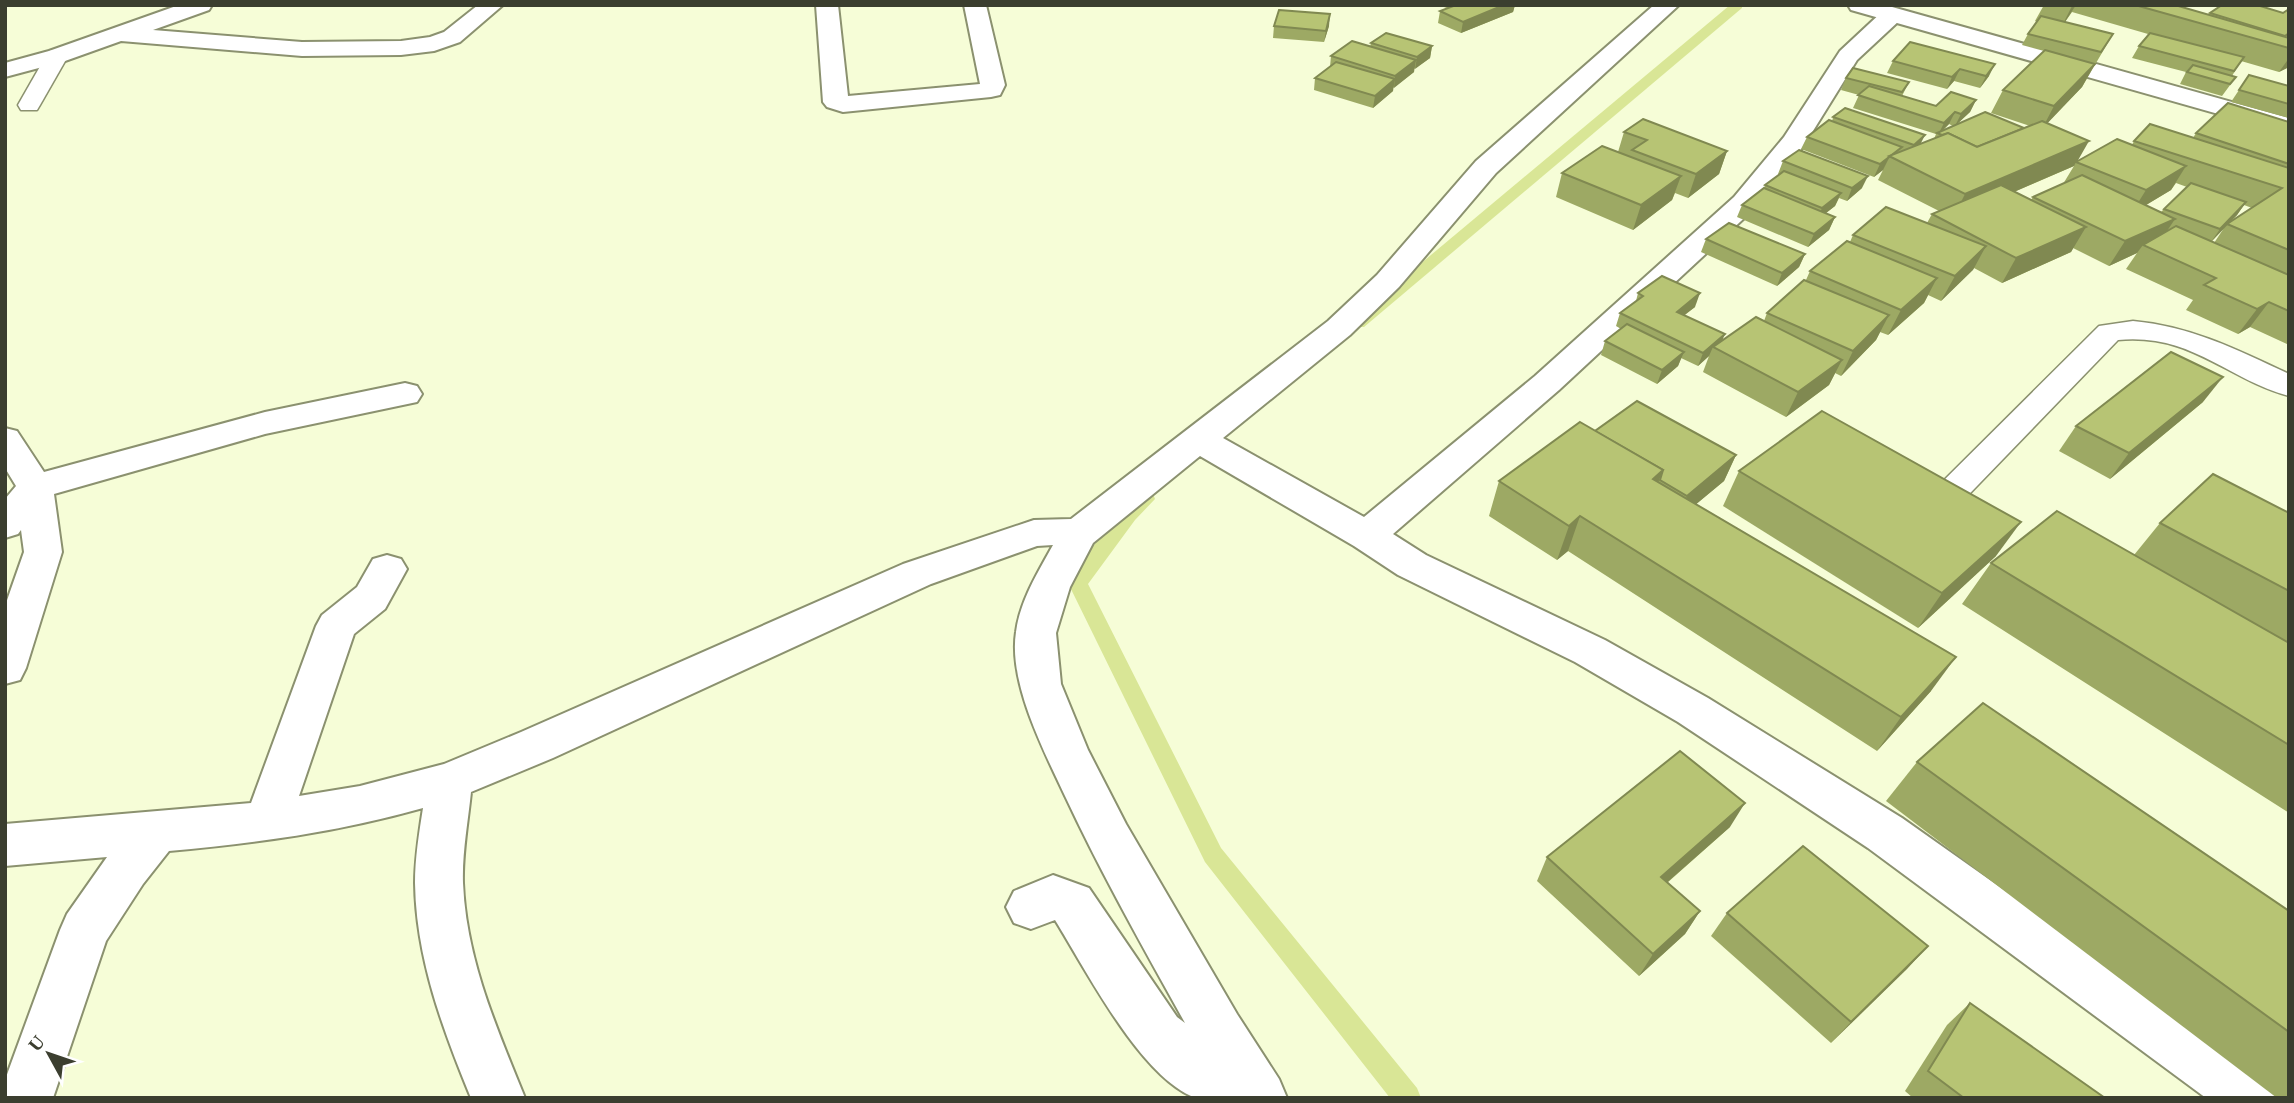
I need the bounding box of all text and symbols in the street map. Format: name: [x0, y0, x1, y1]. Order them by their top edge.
north arrow: [14, 1019, 84, 1089]
text: U: [24, 1031, 49, 1055]

